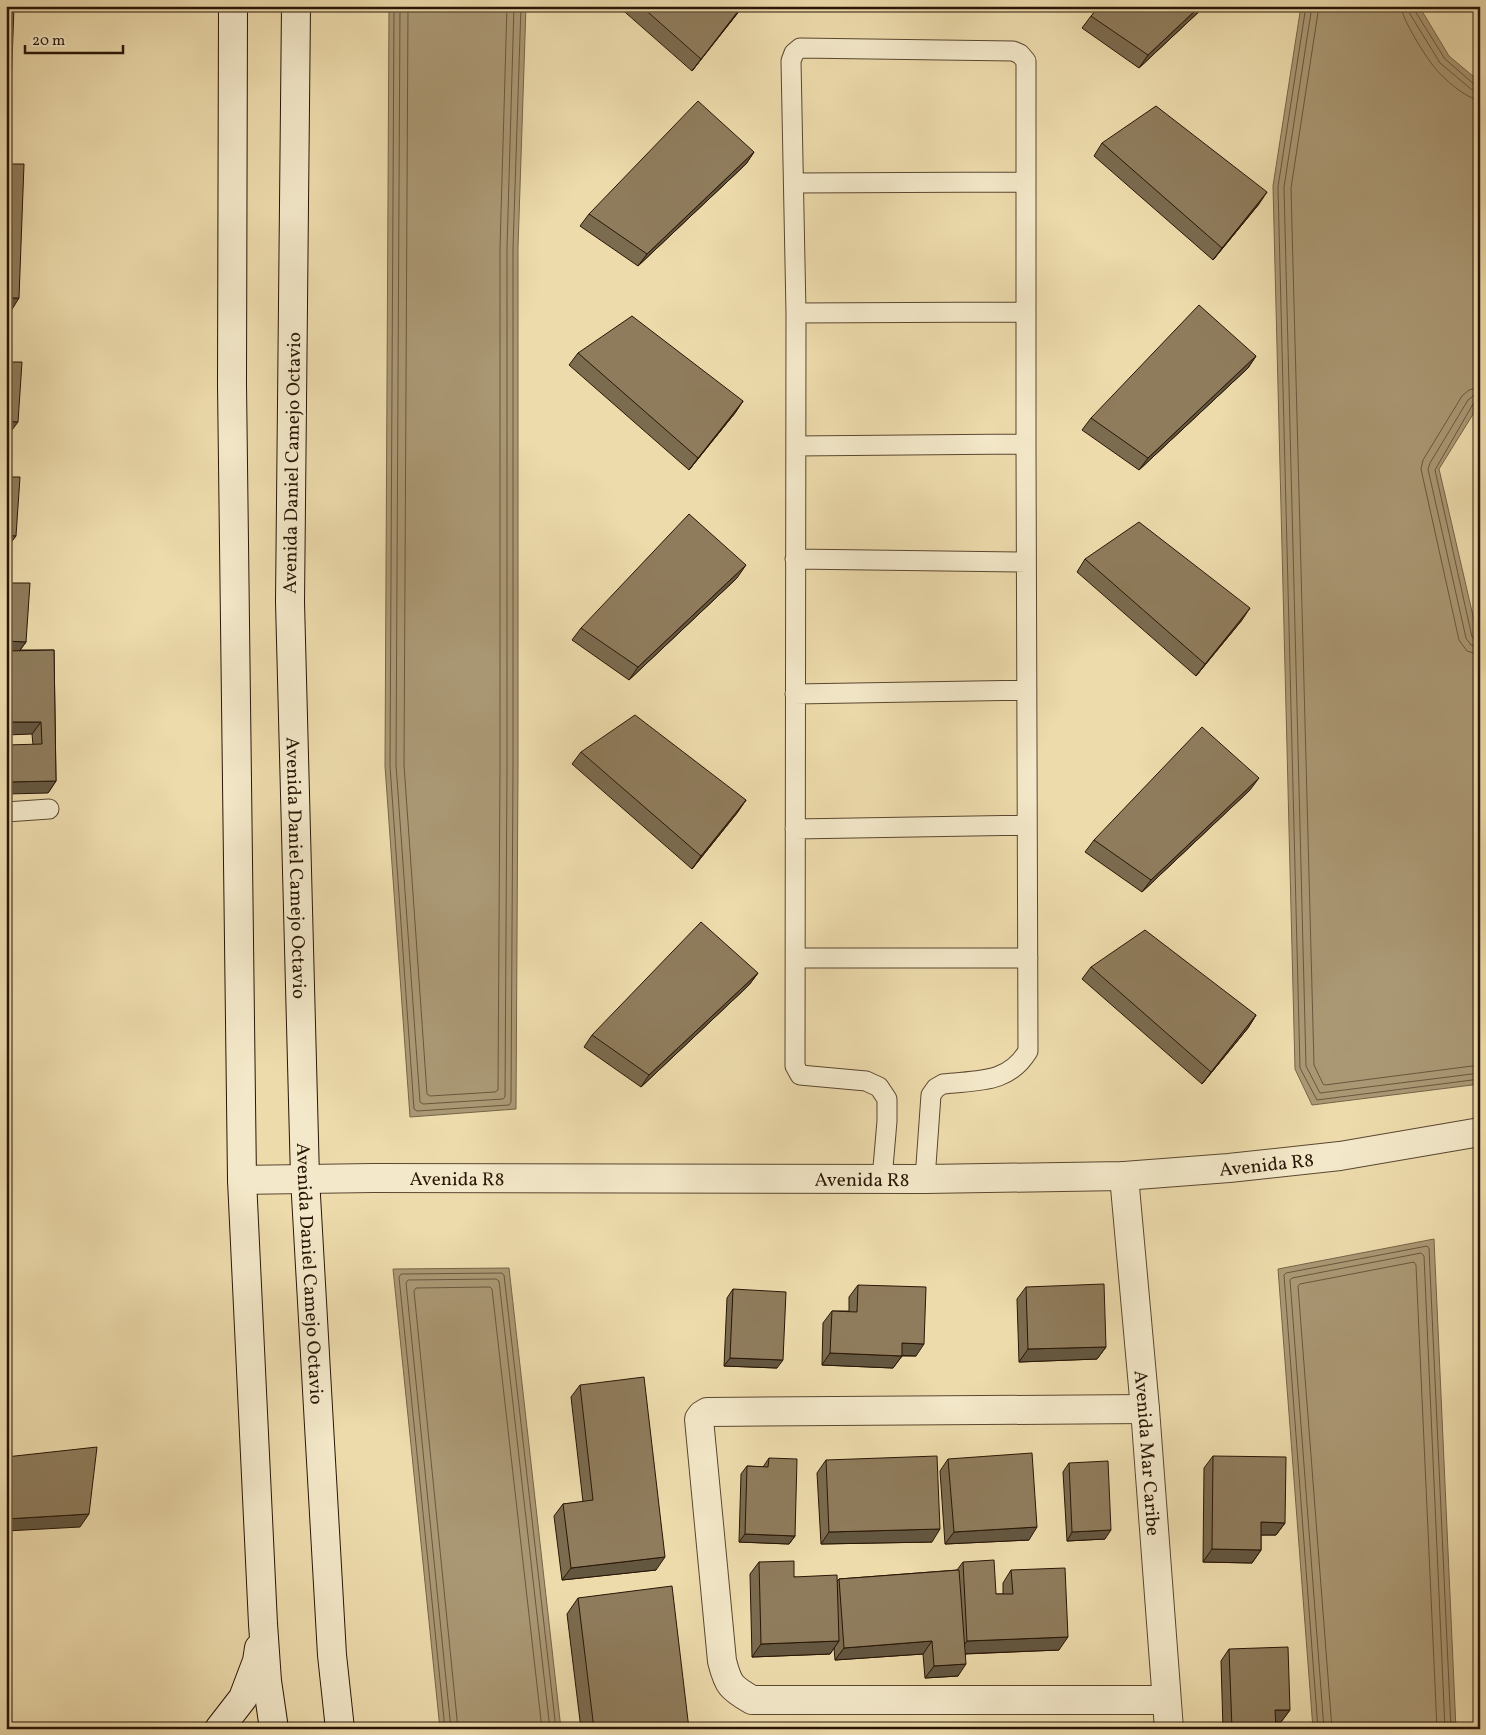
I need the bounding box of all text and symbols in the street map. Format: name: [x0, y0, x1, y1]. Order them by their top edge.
scale bar: [25, 22, 122, 54]
text: 20 m: [32, 31, 65, 52]
street label: Avenida Daniel Camejo Octavio: [278, 332, 308, 594]
street label: Avenida Daniel Camejo Octavio: [279, 737, 311, 999]
street label: Avenida Daniel Camejo Octavio: [289, 1142, 329, 1405]
street label: Avenida R8: [1218, 1148, 1315, 1184]
street label: Avenida R8: [410, 1167, 504, 1193]
street label: Avenida R8: [815, 1168, 909, 1194]
street label: Avenida Mar Caribe: [1127, 1369, 1165, 1537]

